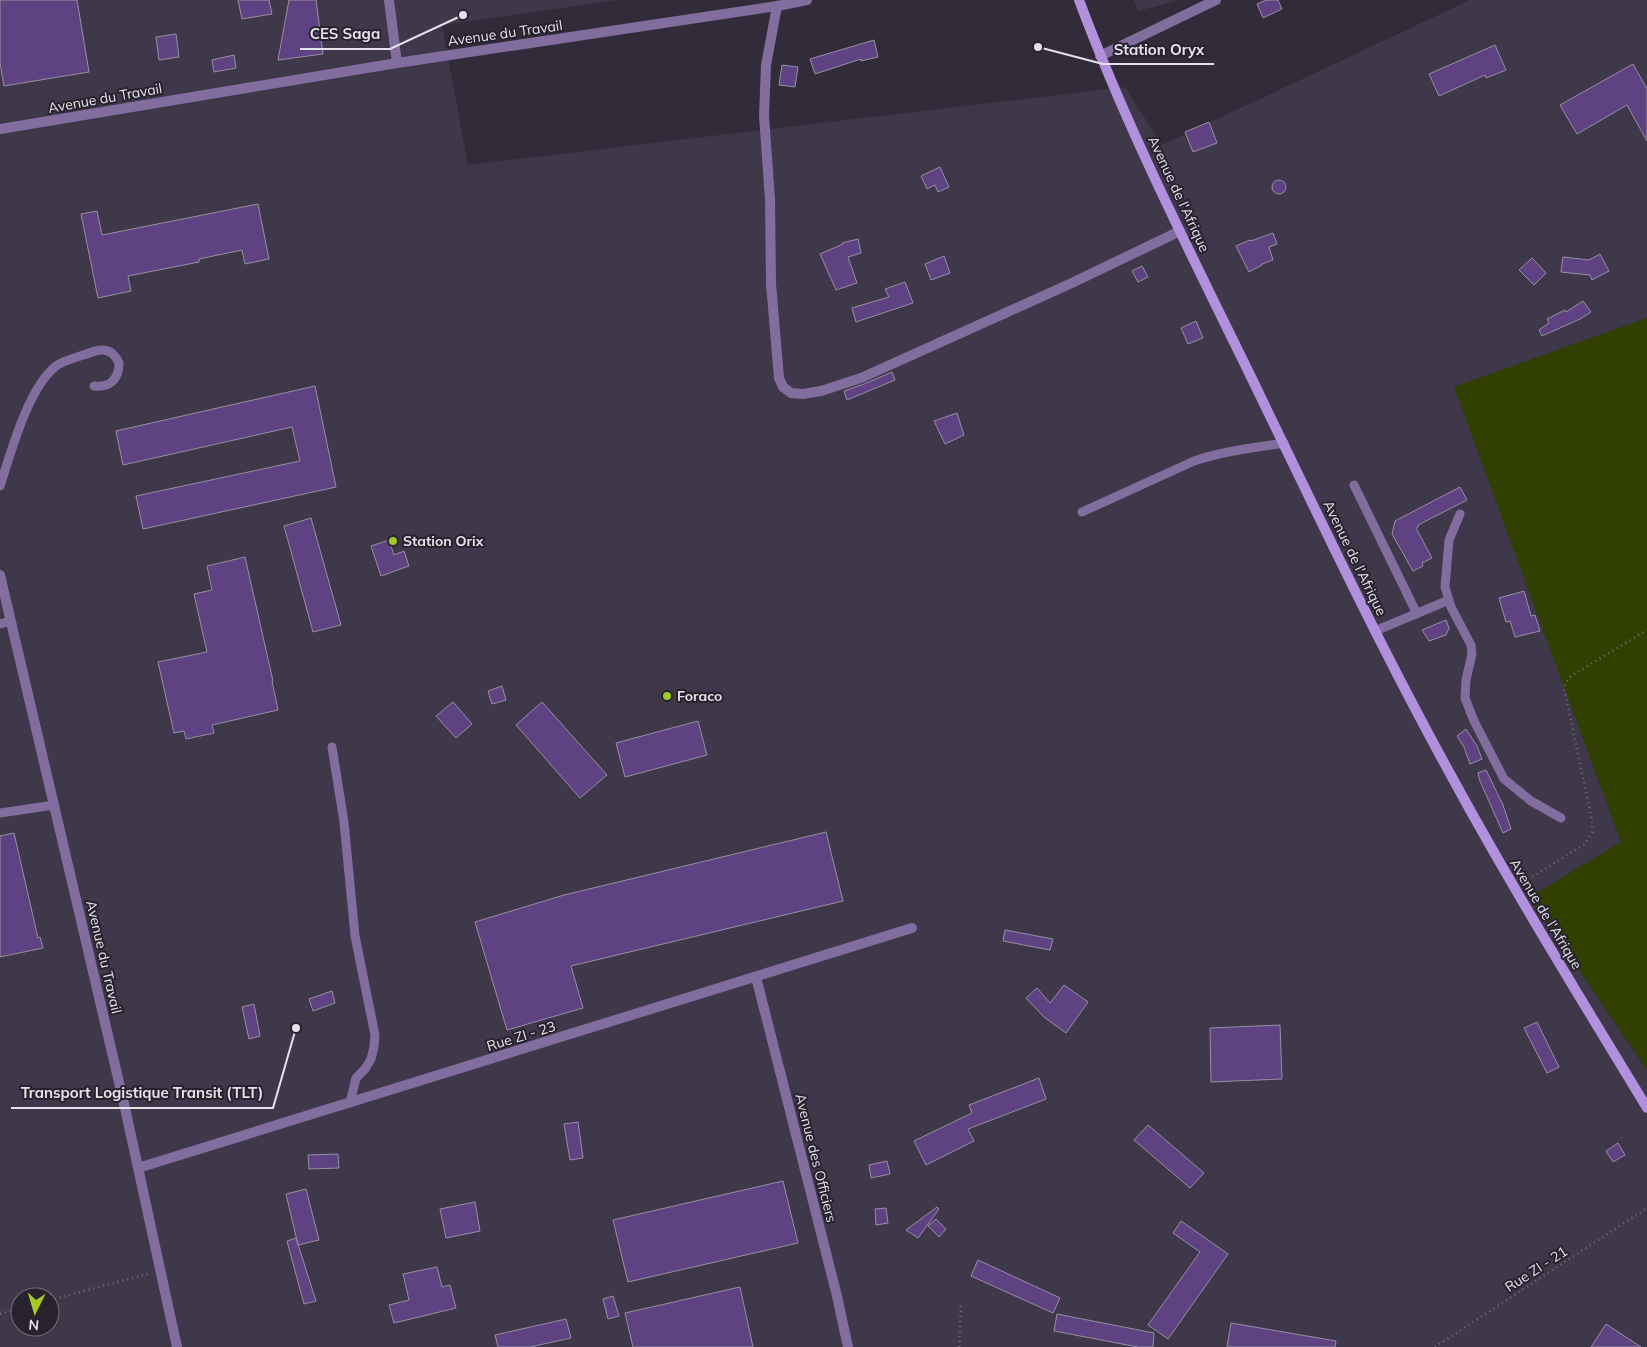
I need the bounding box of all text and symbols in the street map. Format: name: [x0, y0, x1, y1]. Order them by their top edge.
street label: Avenue du Travail: [446, 16, 564, 50]
callout: CES Saga: [300, 19, 390, 49]
text: CES Saga: [310, 24, 380, 43]
callout: Station Oryx: [1103, 34, 1214, 64]
text: Station Oryx: [1114, 40, 1205, 59]
street label: Avenue du Travail: [46, 79, 164, 117]
street label: Avenue de l'Afrique: [1144, 133, 1214, 255]
street label: Avenue de l'Afrique: [1319, 497, 1391, 619]
place label: Station Orix: [403, 532, 484, 550]
marker: Station Orix: [387, 535, 399, 547]
place label: Foraco: [677, 687, 722, 705]
marker: Foraco: [661, 690, 673, 702]
street label: Avenue de l'Afrique: [1506, 855, 1586, 973]
street label: Avenue du Travail: [82, 899, 126, 1015]
street label: Rue ZI - 23: [484, 1017, 558, 1055]
callout: Transport Logistique Transit (TLT): [11, 1078, 273, 1108]
text: Transport Logistique Transit (TLT): [21, 1083, 263, 1102]
street label: Avenue des Officiers: [791, 1092, 841, 1224]
street label: Rue ZI - 21: [1501, 1242, 1571, 1296]
north arrow: [10, 1287, 60, 1337]
text: N: [28, 1316, 40, 1334]

